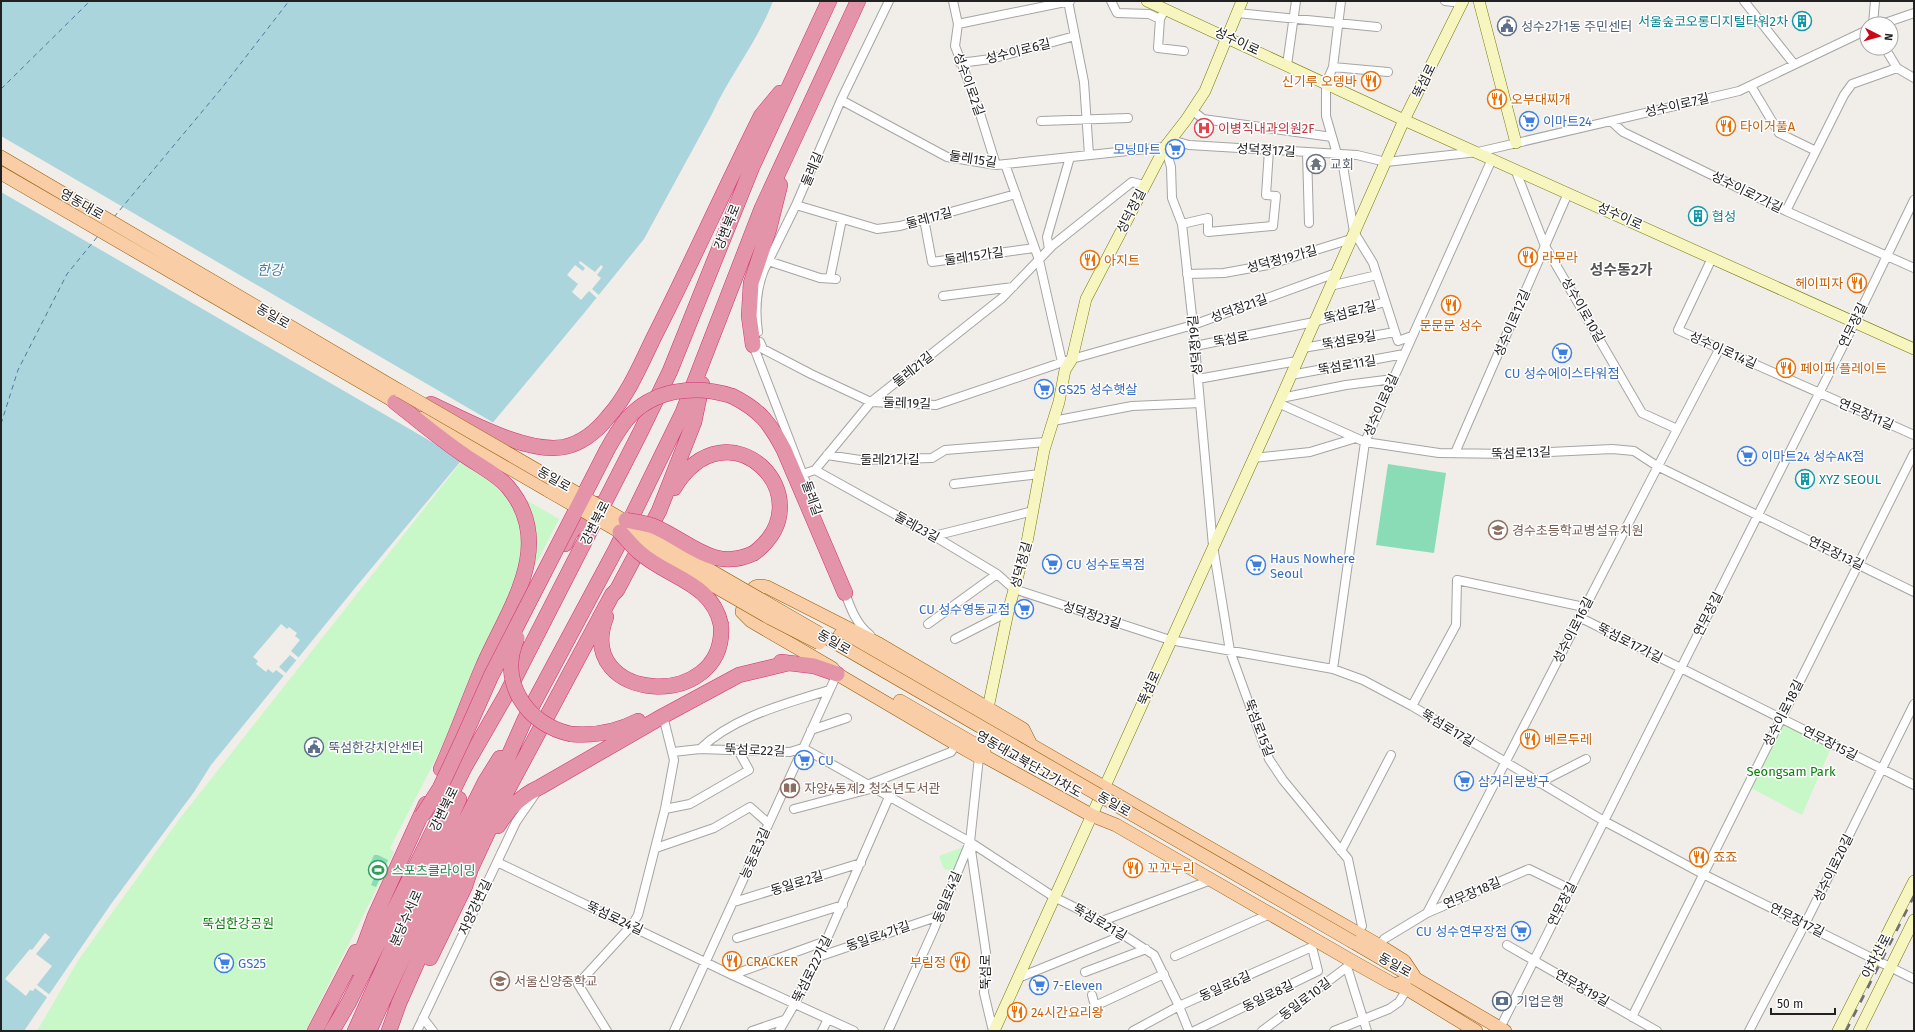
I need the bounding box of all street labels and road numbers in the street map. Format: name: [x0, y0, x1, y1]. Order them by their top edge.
street label: 성수이로: [1212, 24, 1262, 58]
street label: 성수이로6길: [984, 36, 1052, 66]
street label: 성수이로2길: [951, 50, 987, 118]
street label: 뚝섬로: [1409, 62, 1439, 100]
street label: 성수이로7길: [1643, 90, 1711, 120]
street label: 성덕정17길: [1236, 141, 1296, 159]
street label: 둘레15길: [948, 148, 998, 170]
street label: 둘레길: [798, 150, 826, 188]
street label: 성수이로7가길: [1709, 168, 1785, 216]
street label: 영동대로: [58, 186, 106, 222]
street label: 성덕정길: [1113, 186, 1149, 236]
street label: 성수이로: [1595, 199, 1645, 233]
street label: 강변북로: [711, 202, 743, 252]
street label: 둘레17길: [904, 205, 954, 231]
street label: 성덕정19가길: [1245, 242, 1319, 276]
street label: 둘레15가길: [943, 244, 1005, 268]
street label: 성수이로10길: [1558, 275, 1608, 345]
street label: 성수이로12길: [1491, 287, 1533, 359]
street label: 성덕정21길: [1208, 291, 1270, 325]
street label: 뚝섬로7길: [1322, 298, 1378, 326]
street label: 연무장길: [1836, 300, 1870, 350]
street label: 동일로: [254, 301, 292, 331]
street label: 성덕정19길: [1185, 314, 1205, 376]
street label: 뚝섬로: [1212, 328, 1250, 350]
street label: 뚝섬로9길: [1321, 328, 1377, 352]
street label: 성수이로14길: [1687, 328, 1759, 372]
street label: 둘레21길: [890, 348, 936, 390]
street label: 뚝섬로11길: [1317, 352, 1377, 378]
street label: 성수이로8길: [1361, 371, 1401, 439]
street label: 둘레19길: [883, 395, 931, 411]
street label: 연무장11길: [1836, 395, 1896, 433]
street label: 뚝섬로13길: [1491, 444, 1551, 462]
street label: 둘레21가길: [860, 452, 920, 467]
street label: 동일로: [535, 464, 573, 494]
street label: 둘레길: [799, 479, 825, 517]
street label: 강변북로: [577, 498, 613, 548]
street label: 둘레23길: [892, 509, 942, 545]
street label: 연무장13길: [1806, 533, 1866, 573]
street label: 성덕정길: [1008, 540, 1034, 590]
street label: 연무장길: [1690, 589, 1726, 639]
street label: 성수이로16길: [1550, 594, 1596, 666]
street label: 성덕정23길: [1061, 598, 1123, 632]
street label: 뚝섬로17가길: [1595, 620, 1665, 666]
street label: 동일로: [815, 627, 853, 657]
street label: 뚝섬로: [1135, 669, 1163, 707]
street label: 성수이로18길: [1760, 677, 1806, 749]
street label: 뚝섬로15길: [1241, 697, 1277, 759]
street label: 뚝섬로17길: [1419, 706, 1477, 750]
street label: 연무장15길: [1800, 723, 1860, 763]
street label: 영동대교북단고가차도: [973, 728, 1085, 800]
street label: 뚝섬로22길: [724, 741, 786, 759]
street label: 강변북로: [427, 784, 461, 834]
street label: 동일로: [1095, 789, 1133, 819]
street label: 능동로3길: [737, 825, 773, 881]
street label: 성수이로20길: [1810, 832, 1856, 904]
street label: 동일로2길: [769, 868, 825, 898]
street label: 동일로4길: [930, 869, 964, 925]
street label: 연무장18길: [1441, 874, 1503, 912]
street label: 자양강변길: [456, 877, 494, 937]
street label: 연무장길: [1544, 879, 1580, 929]
street label: 분당수서로: [387, 888, 425, 948]
street label: 뚝섬로24길: [584, 898, 646, 938]
street label: 연무장17길: [1767, 900, 1827, 940]
street label: 뚝섬로21길: [1070, 901, 1130, 943]
street label: 동일로4가길: [844, 918, 912, 954]
street label: 아차산로: [1858, 931, 1894, 981]
street label: 뚝섬로22가길: [789, 933, 835, 1005]
street label: 동일로: [1376, 950, 1414, 980]
street label: 뚝섬로: [978, 954, 993, 990]
street label: 연무장19길: [1552, 966, 1612, 1010]
street label: 동일로6길: [1197, 968, 1253, 1004]
street label: 동일로10길: [1276, 975, 1334, 1023]
street label: 동일로8길: [1240, 977, 1296, 1015]

